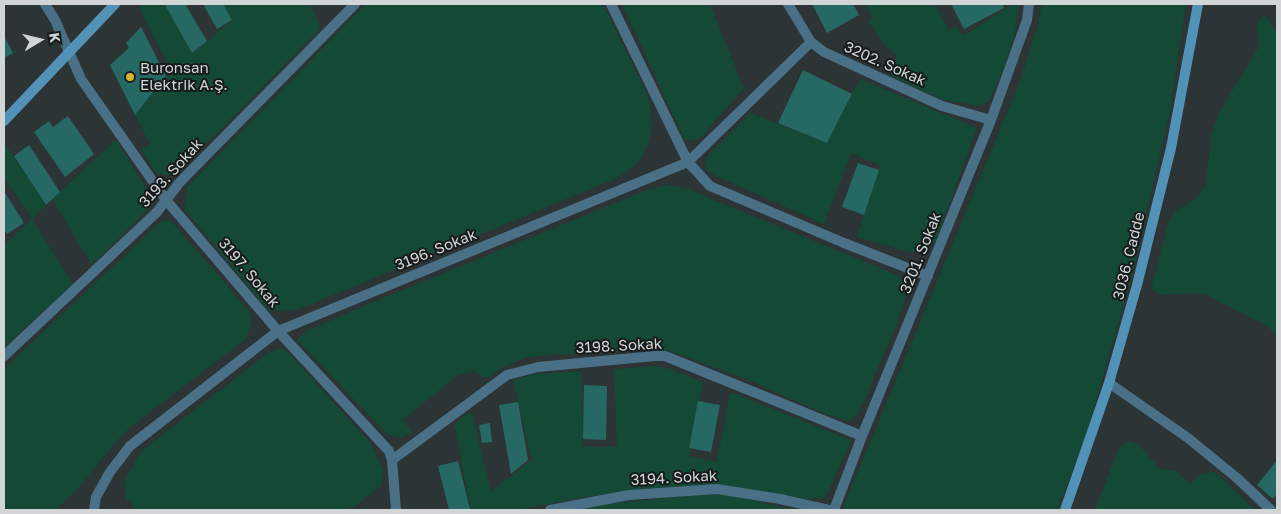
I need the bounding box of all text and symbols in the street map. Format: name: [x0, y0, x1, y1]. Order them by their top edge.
north arrow: [15, 15, 65, 65]
text: K: [46, 31, 64, 44]
street label: 3202. Sokak: [841, 38, 929, 90]
place label: Buronsan Elektrik A.Ş.: [140, 59, 228, 94]
marker: Buronsan Elektrik A.Ş.: [124, 71, 136, 83]
street label: 3193. Sokak: [136, 135, 206, 211]
street label: 3201. Sokak: [897, 210, 945, 296]
street label: 3036. Cadde: [1109, 210, 1149, 302]
street label: 3196. Sokak: [393, 225, 479, 275]
street label: 3197. Sokak: [215, 235, 283, 311]
street label: 3198. Sokak: [575, 335, 663, 357]
street label: 3194. Sokak: [630, 467, 718, 489]

